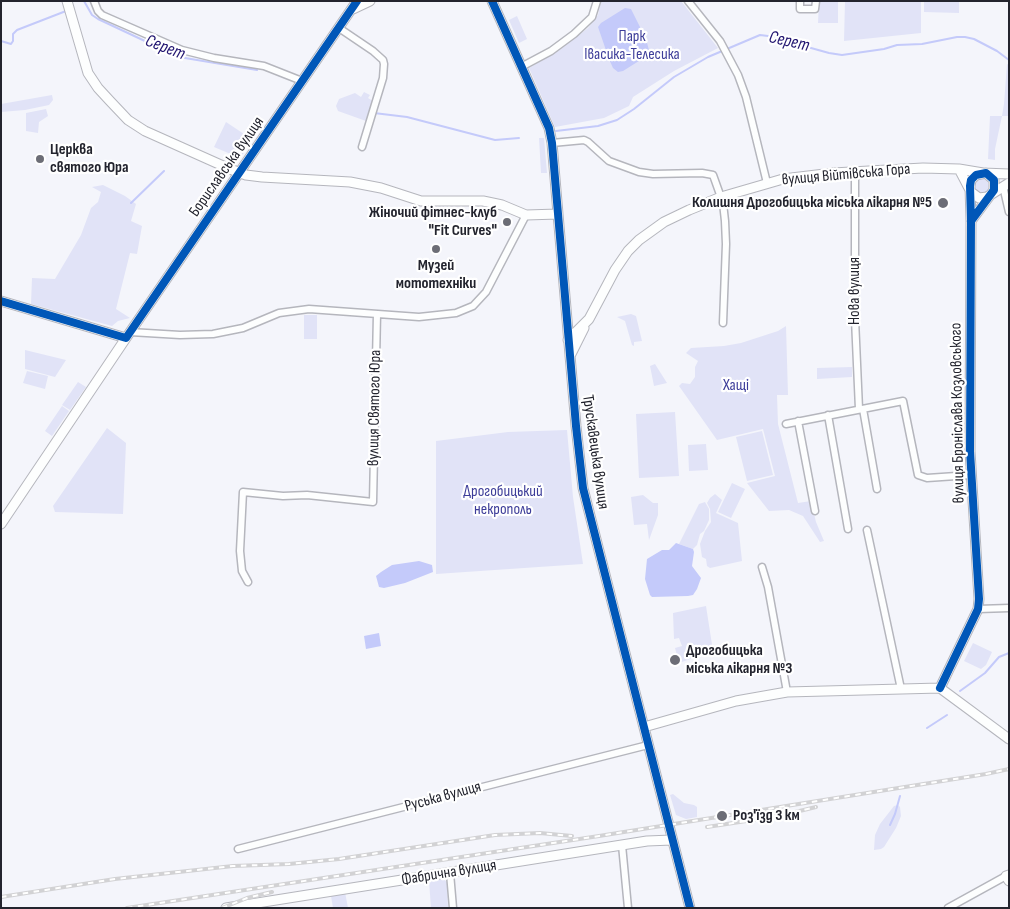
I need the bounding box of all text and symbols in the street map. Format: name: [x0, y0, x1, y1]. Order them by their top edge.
park label: Парк Івасика-Телесика: [584, 27, 680, 65]
water label: Серет: [767, 27, 811, 57]
water label: Серет: [142, 31, 188, 65]
street label: Бориславська вулиця: [185, 113, 269, 221]
place label: Церква святого Юра: [50, 140, 129, 178]
marker: Церква святого Юра: [34, 153, 46, 165]
street label: вулиця Війтівська Гора: [781, 160, 911, 190]
place label: Колишня Дрогобицька міська лікарня №5: [692, 193, 932, 213]
marker: Колишня Дрогобицька міська лікарня №5: [936, 196, 950, 210]
place label: Жіночий фітнес-клуб "Fit Curves": [369, 203, 497, 241]
marker: Жіночий фітнес-клуб "Fit Curves": [501, 216, 513, 228]
marker: Музей мототехніки: [430, 243, 442, 255]
place label: Музей мототехніки: [396, 256, 476, 294]
street label: Нова вулиця: [845, 257, 865, 325]
street label: вулиця Броніслава Козловського: [947, 323, 969, 503]
street label: вулиця Святого Юра: [364, 350, 386, 466]
park label: Хащі: [723, 376, 749, 396]
street label: Трускавецька вулиця: [577, 394, 613, 510]
park label: Дрогобицький некрополь: [463, 482, 543, 520]
place label: Дрогобицька міська лікарня №3: [686, 641, 792, 679]
marker: Дрогобицька міська лікарня №3: [668, 653, 682, 667]
street label: Руська вулиця: [403, 778, 483, 816]
place label: Роз'їзд 3 км: [733, 806, 800, 826]
marker: Роз'їзд 3 км: [715, 809, 729, 823]
street label: Фабрична вулиця: [400, 856, 498, 890]

